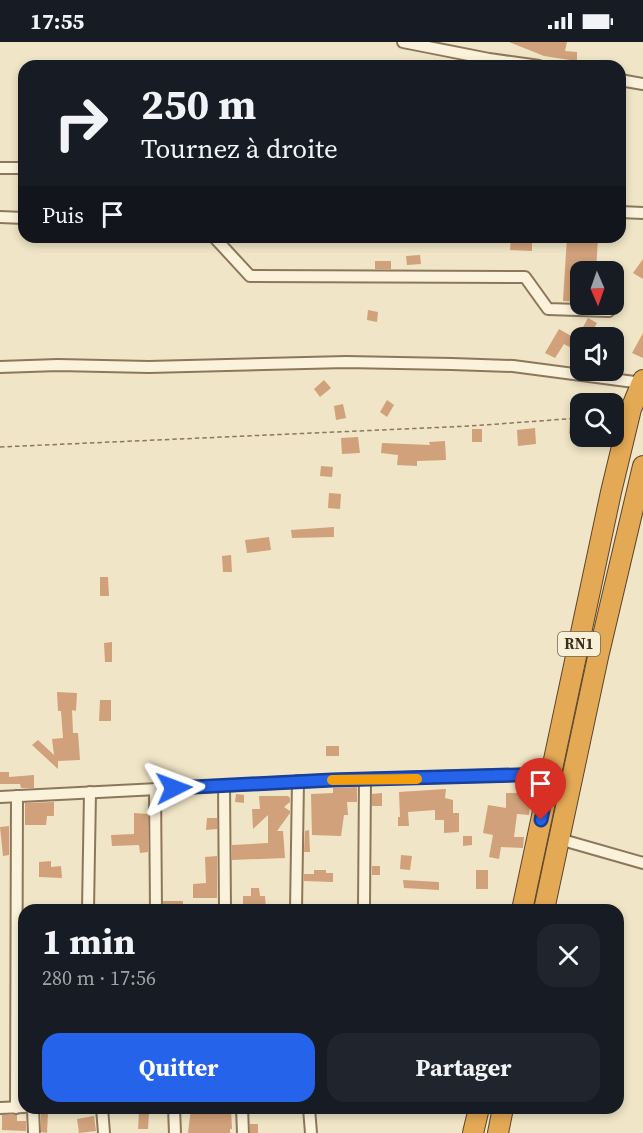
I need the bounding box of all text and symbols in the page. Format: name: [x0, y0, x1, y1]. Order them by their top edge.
text: 17:55: [30, 6, 84, 36]
text: 250 m: [141, 75, 256, 133]
icon: right: [42, 84, 120, 162]
text: Tournez à droite: [141, 130, 338, 167]
icon: arrive: [96, 198, 129, 231]
text: Puis: [42, 200, 84, 230]
north arrow: [570, 261, 624, 315]
map controls: [570, 261, 624, 447]
button: sound: [570, 327, 624, 381]
button: search: [570, 393, 624, 447]
road number: RN1: [558, 632, 600, 656]
position arrow: [142, 756, 206, 820]
pin: [515, 758, 566, 820]
icon: arrive: [524, 767, 557, 800]
text: 1 min: [42, 917, 135, 966]
button: close: [537, 924, 600, 987]
text: 280 m · 17:56: [42, 964, 156, 992]
button: Quitter: [42, 1033, 315, 1102]
button: Partager: [327, 1033, 600, 1102]

